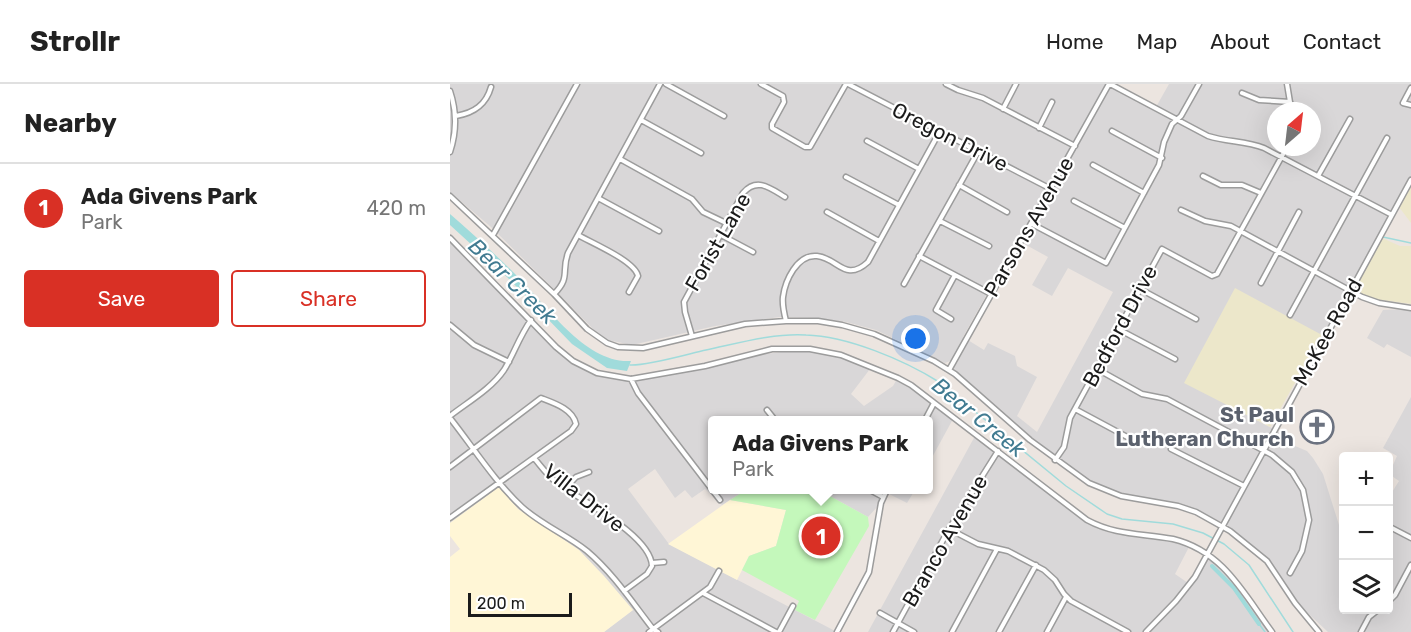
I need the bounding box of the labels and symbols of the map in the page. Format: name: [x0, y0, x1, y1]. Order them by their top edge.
street label: Oregon Drive: [888, 97, 1012, 176]
north arrow: [1267, 102, 1321, 156]
street label: Parsons Avenue: [978, 152, 1079, 301]
street label: Forist Lane: [679, 188, 756, 295]
water label: Bear Creek: [463, 233, 563, 330]
street label: Bedford Drive: [1077, 261, 1162, 391]
street label: McKee Road: [1288, 274, 1367, 390]
your location: [901, 324, 930, 353]
water label: Bear Creek: [927, 372, 1031, 464]
place label: St Paul Lutheran Church: [1115, 402, 1294, 451]
church icon: St Paul Lutheran Church: [1299, 409, 1335, 445]
street label: Villa Drive: [539, 458, 630, 537]
street label: Branco Avenue: [897, 470, 992, 611]
pin: 1: [802, 514, 841, 558]
scale bar: [468, 590, 572, 618]

